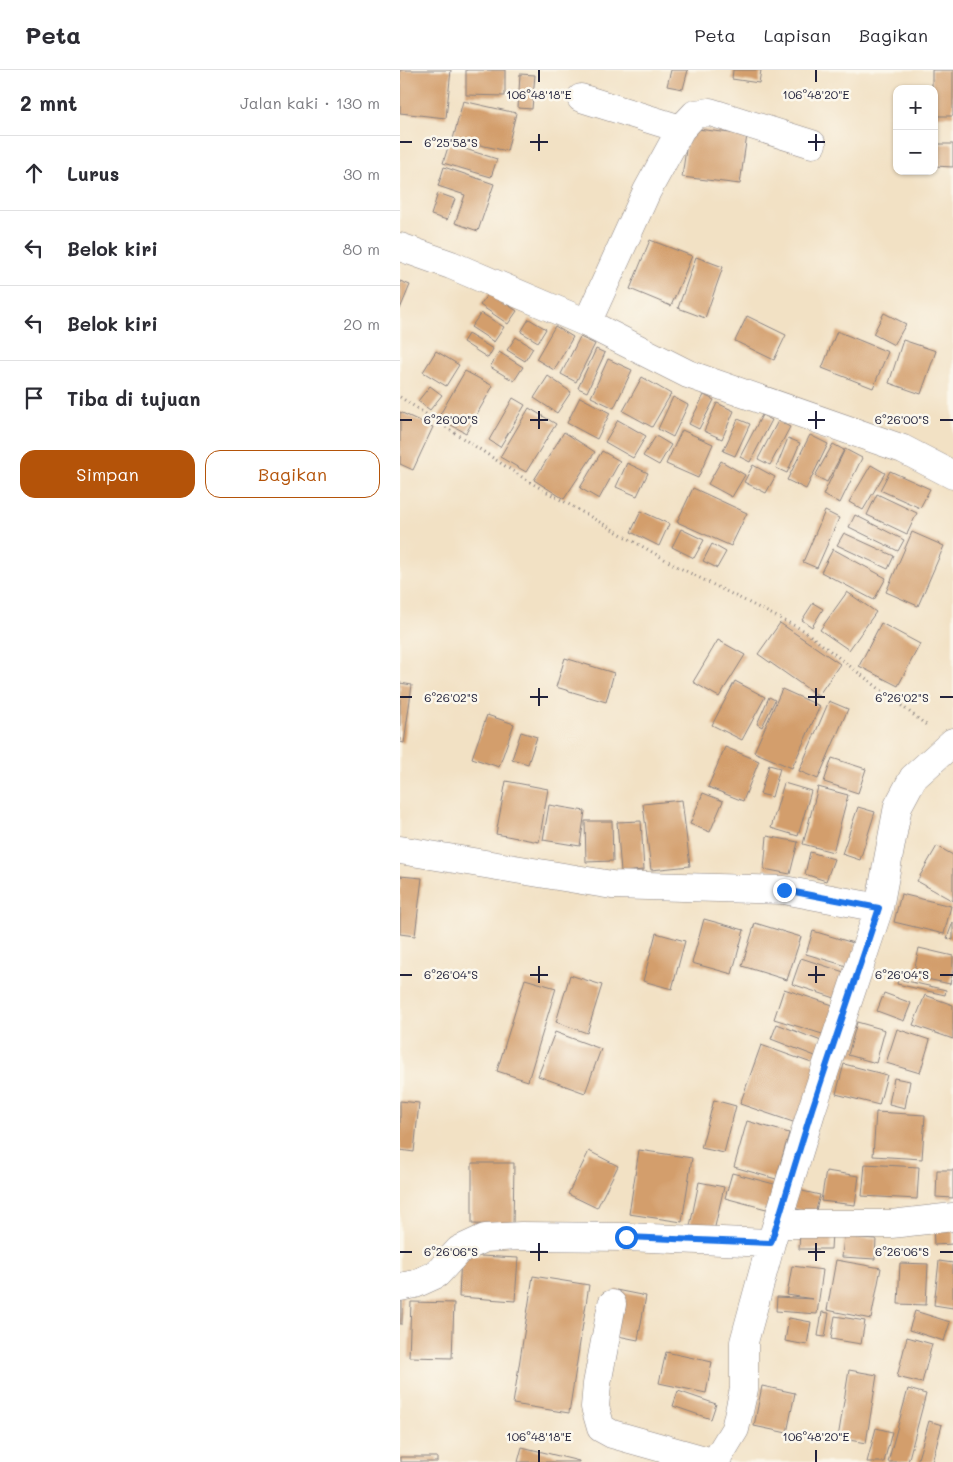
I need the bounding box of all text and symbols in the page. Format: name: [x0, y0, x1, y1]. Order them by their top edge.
text: Peta: [25, 19, 81, 50]
text: Peta: [694, 23, 736, 47]
text: Lapisan: [764, 23, 831, 47]
text: Bagikan: [859, 23, 928, 47]
map controls: [893, 85, 938, 175]
button: +: [893, 85, 938, 130]
text: 106°48'18"E: [506, 86, 572, 102]
text: 106°48'20"E: [783, 86, 850, 102]
text: 2 mnt: [20, 89, 77, 116]
text: Jalan kaki · 130 m: [240, 92, 380, 113]
button: −: [893, 130, 938, 175]
text: 6°25'58"S: [424, 134, 478, 150]
icon: ahead: [20, 159, 48, 187]
text: Lurus: [67, 161, 119, 186]
text: 30 m: [343, 163, 380, 184]
icon: left: [20, 234, 48, 262]
text: Belok kiri: [67, 236, 158, 261]
text: 80 m: [343, 238, 380, 259]
icon: left: [20, 309, 48, 337]
text: Belok kiri: [67, 311, 158, 336]
text: 20 m: [343, 313, 380, 334]
icon: arrive: [20, 384, 48, 412]
text: Tiba di tujuan: [67, 386, 200, 411]
text: 6°26'00"S: [424, 411, 478, 427]
text: 6°26'00"S: [875, 411, 929, 427]
button: Simpan: [20, 450, 195, 498]
button: Bagikan: [205, 450, 380, 498]
text: 6°26'02"S: [424, 689, 478, 705]
text: 6°26'02"S: [875, 689, 929, 705]
route end: [773, 879, 796, 902]
text: 6°26'04"S: [424, 966, 478, 982]
text: 6°26'04"S: [875, 966, 929, 982]
route start: [615, 1226, 638, 1249]
text: 6°26'06"S: [424, 1243, 478, 1259]
text: 6°26'06"S: [875, 1243, 929, 1259]
text: 106°48'18"E: [506, 1428, 572, 1444]
text: 106°48'20"E: [783, 1428, 850, 1444]

